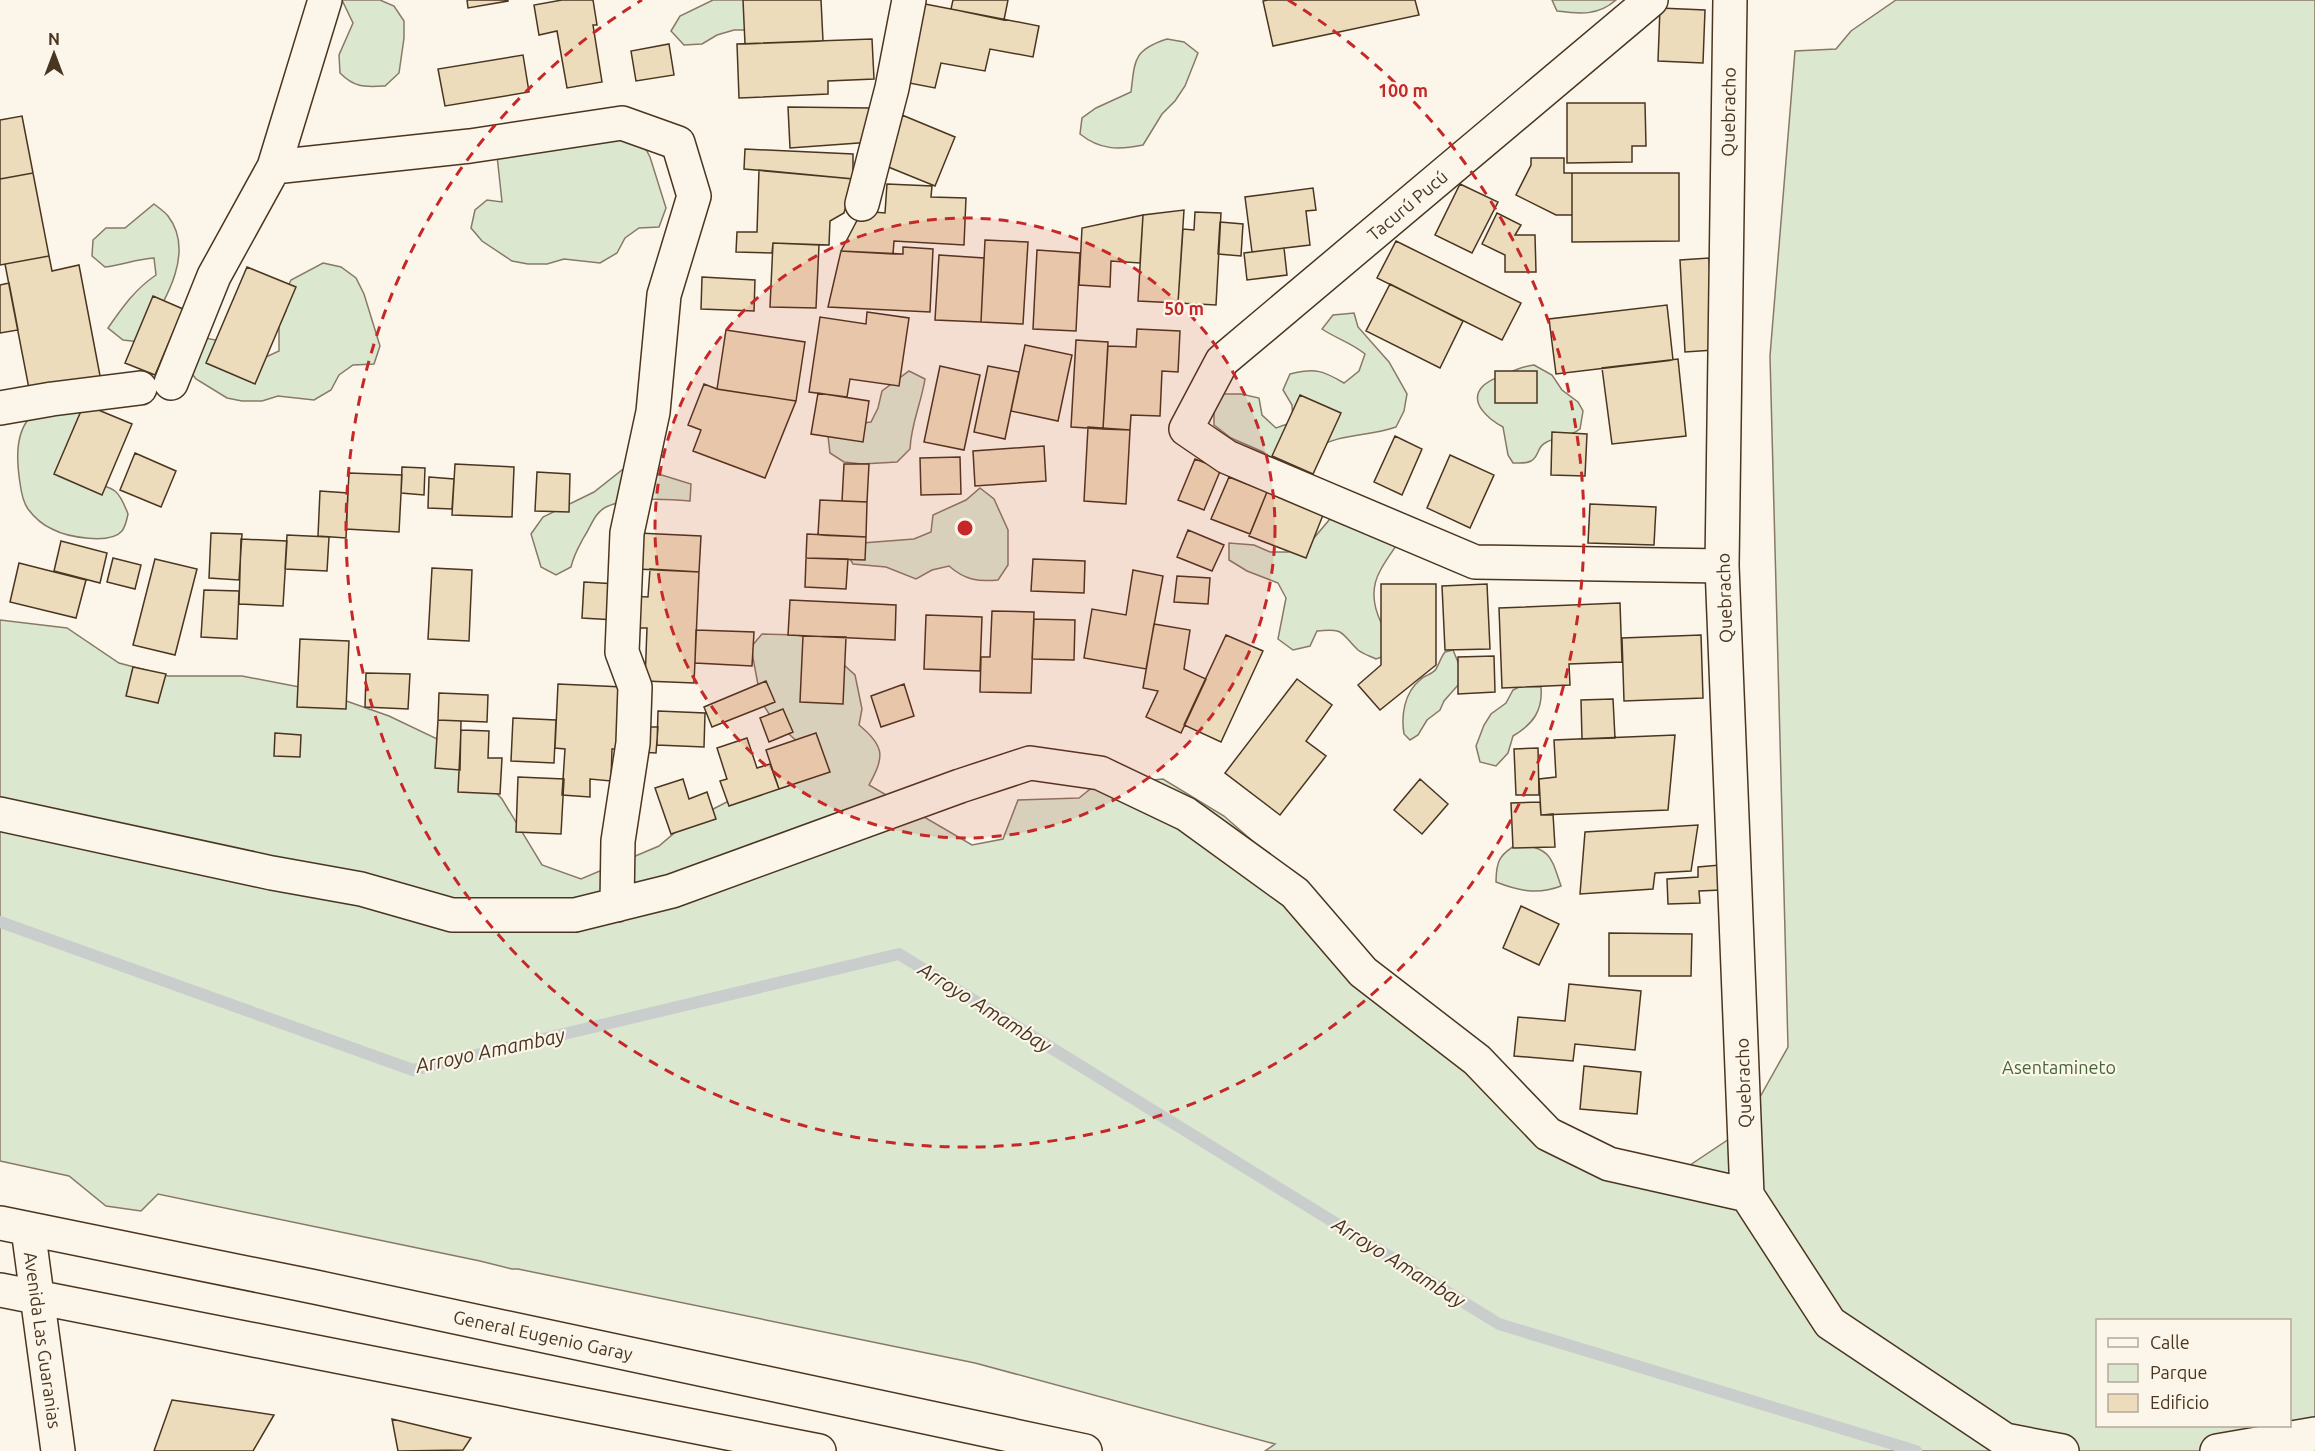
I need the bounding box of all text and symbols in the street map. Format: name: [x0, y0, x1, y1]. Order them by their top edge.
north arrow: [24, 24, 84, 84]
text: N: [48, 30, 60, 48]
street label: Quebracho: [1717, 67, 1740, 157]
text: 100 m: [1378, 80, 1428, 100]
street label: Tacurú Pucú: [1363, 166, 1451, 244]
text: 50 m: [1164, 298, 1204, 318]
centre of rings: [955, 518, 975, 538]
street label: Quebracho: [1712, 553, 1737, 643]
water label: Arroyo Amambay: [914, 956, 1056, 1057]
water label: Arroyo Amambay: [412, 1023, 567, 1077]
street label: Quebracho: [1731, 1038, 1756, 1128]
park label: Asentamineto: [2002, 1057, 2116, 1077]
water label: Arroyo Amambay: [1328, 1211, 1470, 1312]
street label: Avenida Las Guaranias: [21, 1250, 65, 1430]
street label: General Eugenio Garay: [452, 1306, 635, 1364]
legend: [2096, 1319, 2291, 1427]
text: Calle: [2150, 1332, 2190, 1352]
text: Parque: [2150, 1362, 2207, 1382]
text: Edificio: [2150, 1392, 2209, 1412]

